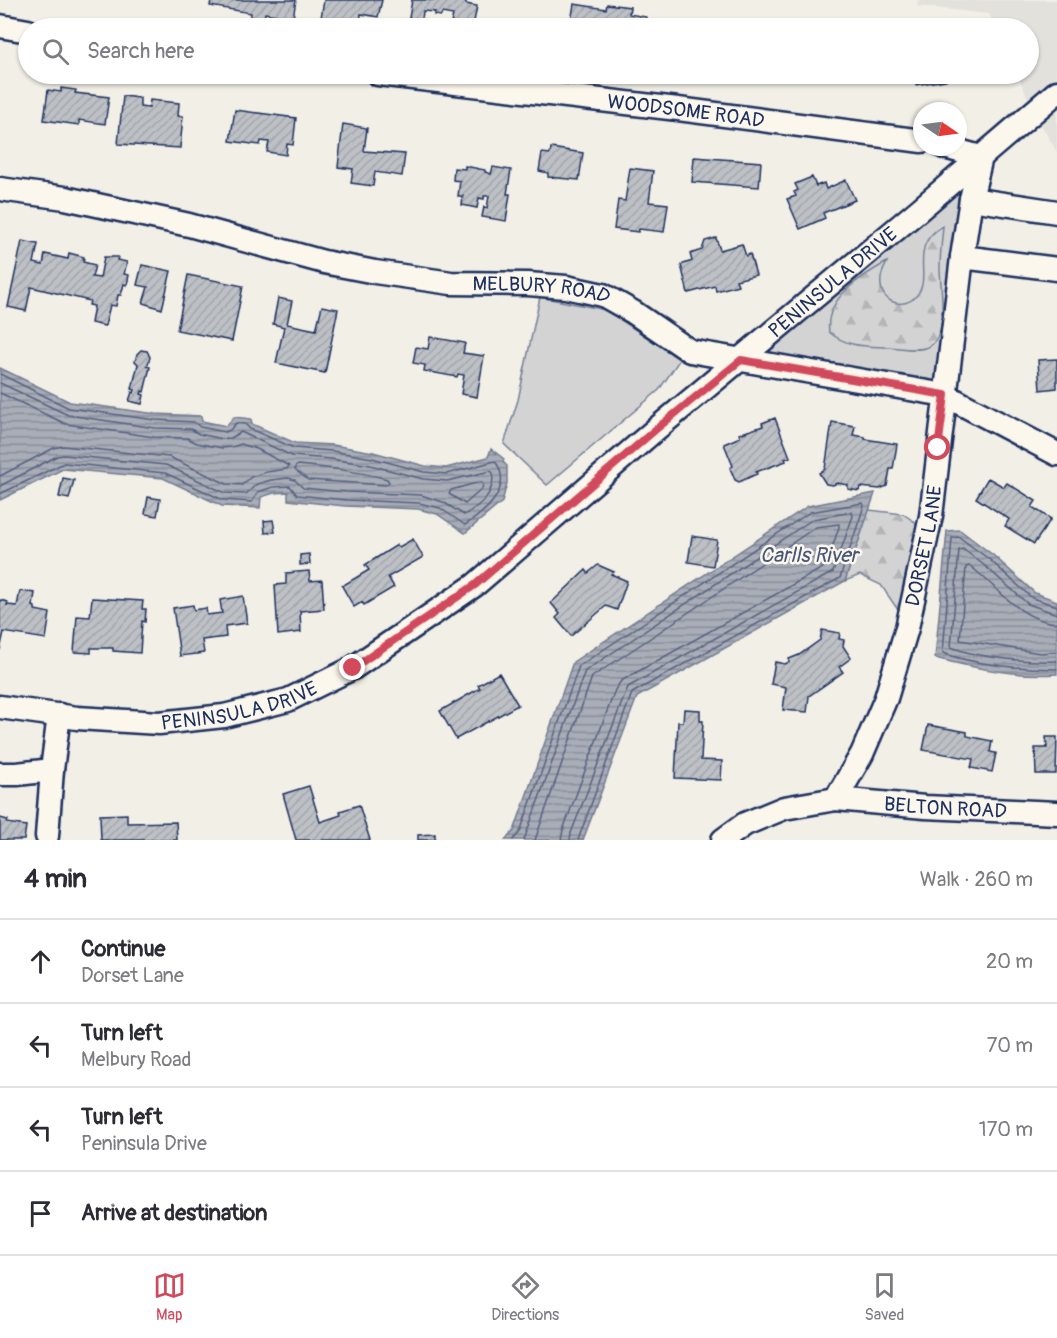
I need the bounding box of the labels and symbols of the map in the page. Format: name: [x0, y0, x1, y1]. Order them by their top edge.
street label: WOODSOME ROAD: [606, 89, 766, 133]
north arrow: [913, 102, 967, 156]
street label: PENINSULA DRIVE: [763, 221, 902, 343]
street label: MELBURY ROAD: [473, 271, 615, 310]
route start: [924, 434, 950, 460]
street label: DORSET LANE: [900, 484, 948, 608]
water label: Carlls River: [760, 542, 860, 569]
route end: [339, 654, 365, 680]
street label: PENINSULA DRIVE: [160, 676, 321, 736]
street label: BELTON ROAD: [883, 791, 1007, 824]

